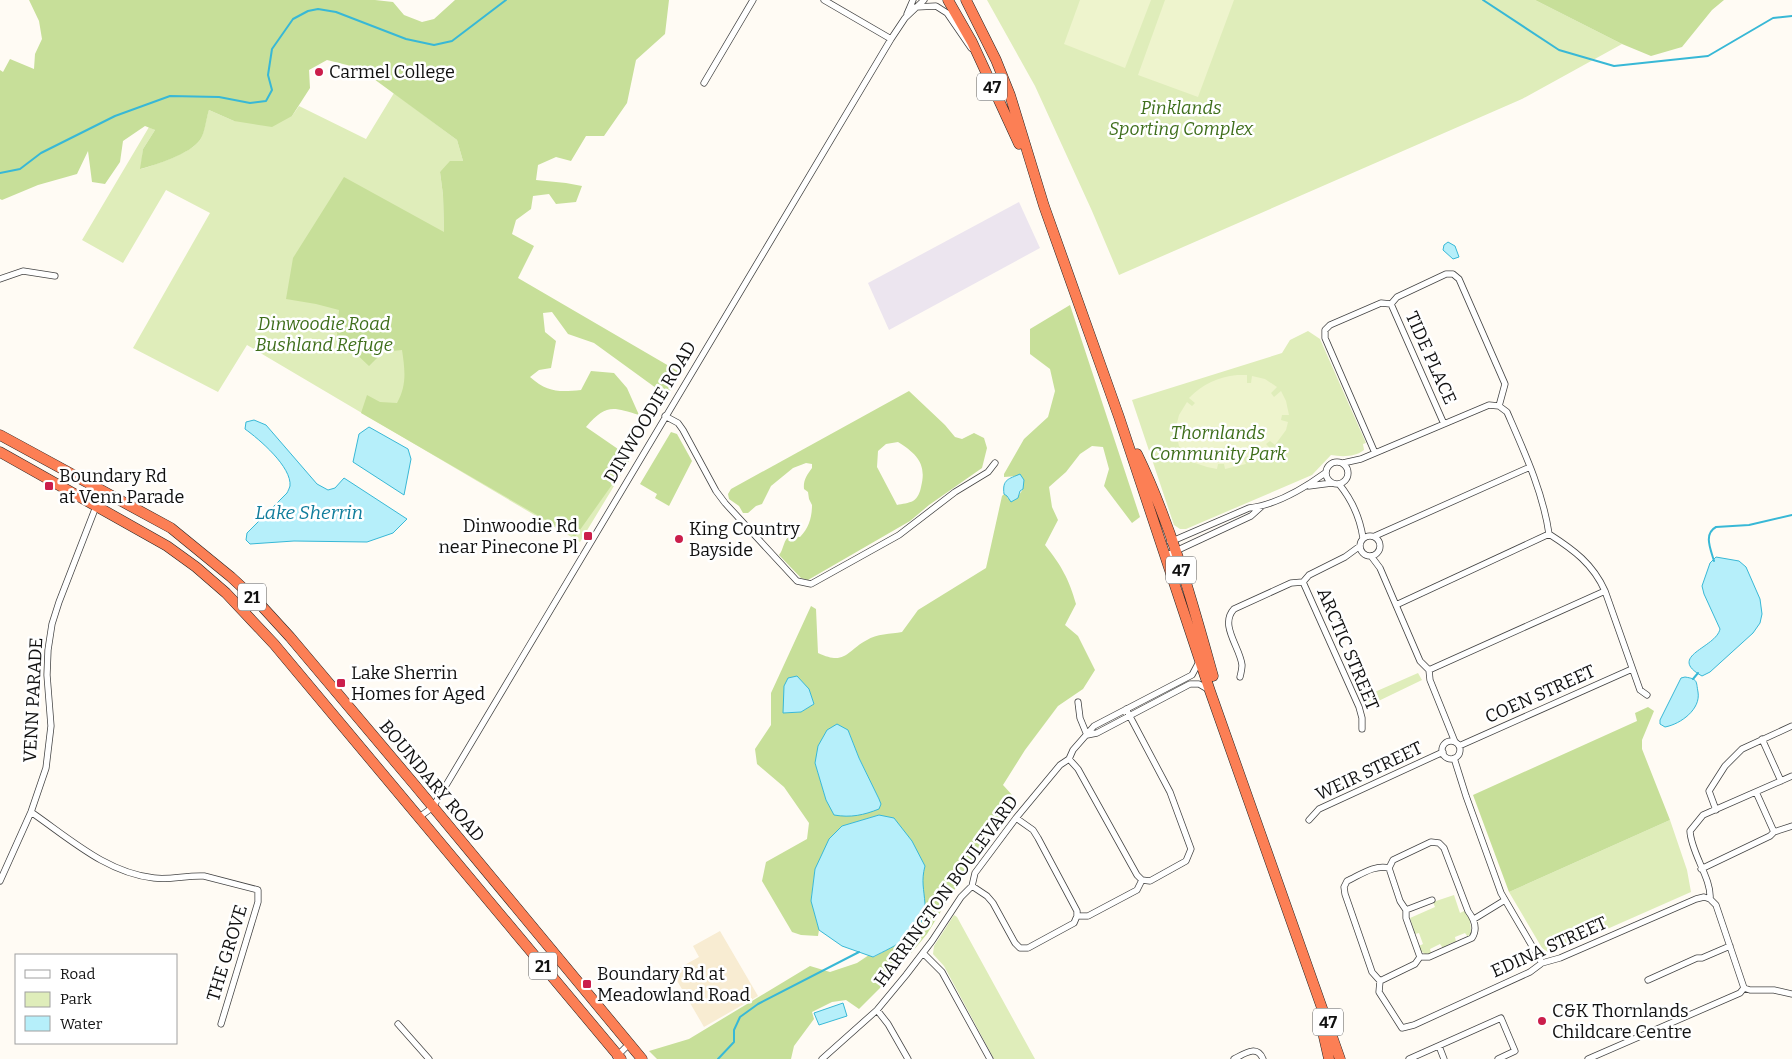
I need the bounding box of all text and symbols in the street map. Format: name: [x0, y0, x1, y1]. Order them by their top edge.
place label: Carmel College: [329, 61, 455, 83]
marker: Carmel College: [313, 66, 325, 78]
road number: 47: [977, 74, 1007, 100]
park label: Pinklands Sporting Complex: [1109, 97, 1254, 140]
street label: TIDE PLACE: [1401, 308, 1461, 408]
park label: Dinwoodie Road Bushland Refuge: [255, 313, 393, 356]
street label: DINWOODIE ROAD: [599, 337, 701, 487]
park label: Thornlands Community Park: [1150, 422, 1287, 465]
place label: Boundary Rd at Venn Parade: [59, 465, 184, 508]
marker: Boundary Rd at Venn Parade: [43, 480, 55, 492]
water label: Lake Sherrin: [255, 501, 363, 524]
place label: Dinwoodie Rd near Pinecone Pl: [438, 515, 578, 558]
place label: King Country Bayside: [689, 518, 801, 561]
marker: Dinwoodie Rd near Pinecone Pl: [582, 530, 594, 542]
marker: King Country Bayside: [673, 533, 685, 545]
road number: 47: [1166, 556, 1196, 584]
road number: 21: [238, 584, 266, 610]
street label: ARCTIC STREET: [1312, 584, 1384, 714]
street label: VENN PARADE: [19, 637, 47, 763]
street label: COEN STREET: [1482, 660, 1599, 728]
place label: Lake Sherrin Homes for Aged: [351, 662, 486, 705]
marker: Lake Sherrin Homes for Aged: [335, 677, 347, 689]
street label: BOUNDARY ROAD: [375, 716, 489, 846]
street label: WEIR STREET: [1312, 736, 1426, 805]
street label: HARRINGTON BOULEVARD: [869, 791, 1023, 991]
street label: THE GROVE: [202, 902, 252, 1004]
street label: EDINA STREET: [1488, 911, 1611, 982]
road number: 21: [529, 952, 557, 979]
legend: [15, 954, 178, 1044]
place label: Boundary Rd at Meadowland Road: [597, 963, 750, 1006]
text: Road: [60, 965, 95, 983]
marker: Boundary Rd at Meadowland Road: [581, 978, 593, 990]
text: Park: [60, 990, 92, 1008]
place label: C&K Thornlands Childcare Centre: [1552, 1000, 1692, 1043]
road number: 47: [1313, 1009, 1343, 1036]
text: Water: [60, 1015, 103, 1033]
marker: C&K Thornlands Childcare Centre: [1536, 1015, 1548, 1027]

